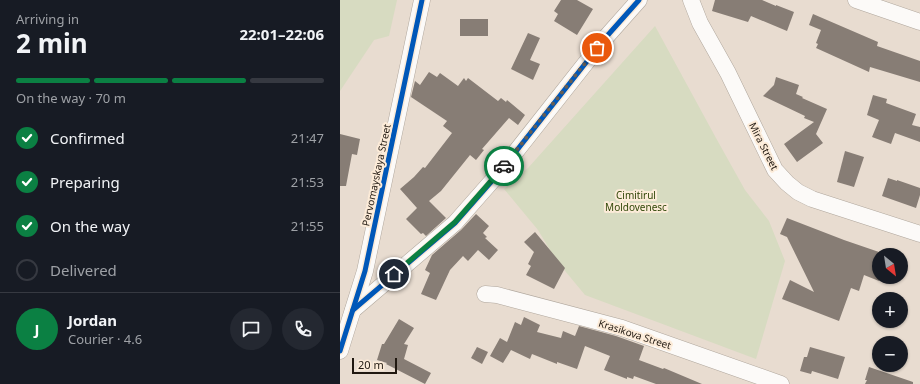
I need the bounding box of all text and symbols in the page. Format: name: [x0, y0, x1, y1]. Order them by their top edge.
text: Arriving in: [16, 10, 79, 28]
text: 22:01–22:06: [239, 24, 324, 44]
text: 2 min: [16, 25, 88, 61]
pin: [580, 31, 614, 65]
icon: bag: [586, 37, 608, 59]
text: On the way · 70 m: [16, 89, 126, 107]
street label: Mira Street: [746, 120, 782, 173]
street label: Pervomayskaya Street: [358, 122, 394, 227]
icon: check: [16, 127, 38, 149]
text: Confirmed: [50, 128, 125, 148]
text: 21:47: [291, 129, 324, 147]
courier: [484, 146, 524, 186]
icon: car: [493, 155, 515, 177]
icon: check: [16, 171, 38, 193]
text: Preparing: [50, 172, 120, 192]
text: 21:53: [291, 173, 324, 191]
park label: Cimitirul Moldovenesc: [605, 188, 667, 214]
icon: check: [16, 215, 38, 237]
text: On the way: [50, 216, 130, 236]
text: 21:55: [291, 217, 324, 235]
north arrow: [872, 248, 908, 284]
map controls: [872, 248, 908, 372]
pin: [377, 257, 411, 291]
text: Delivered: [50, 260, 117, 280]
icon: home: [383, 263, 405, 285]
button: +: [872, 292, 908, 328]
button: chat: [230, 308, 272, 350]
button: phone: [282, 308, 324, 350]
text: Jordan: [68, 310, 117, 330]
street label: Krasikova Street: [597, 316, 673, 352]
text: J: [35, 319, 39, 339]
text: Courier · 4.6: [68, 330, 142, 348]
button: −: [872, 336, 908, 372]
scale bar: [352, 356, 397, 375]
text: 20 m: [358, 357, 384, 372]

